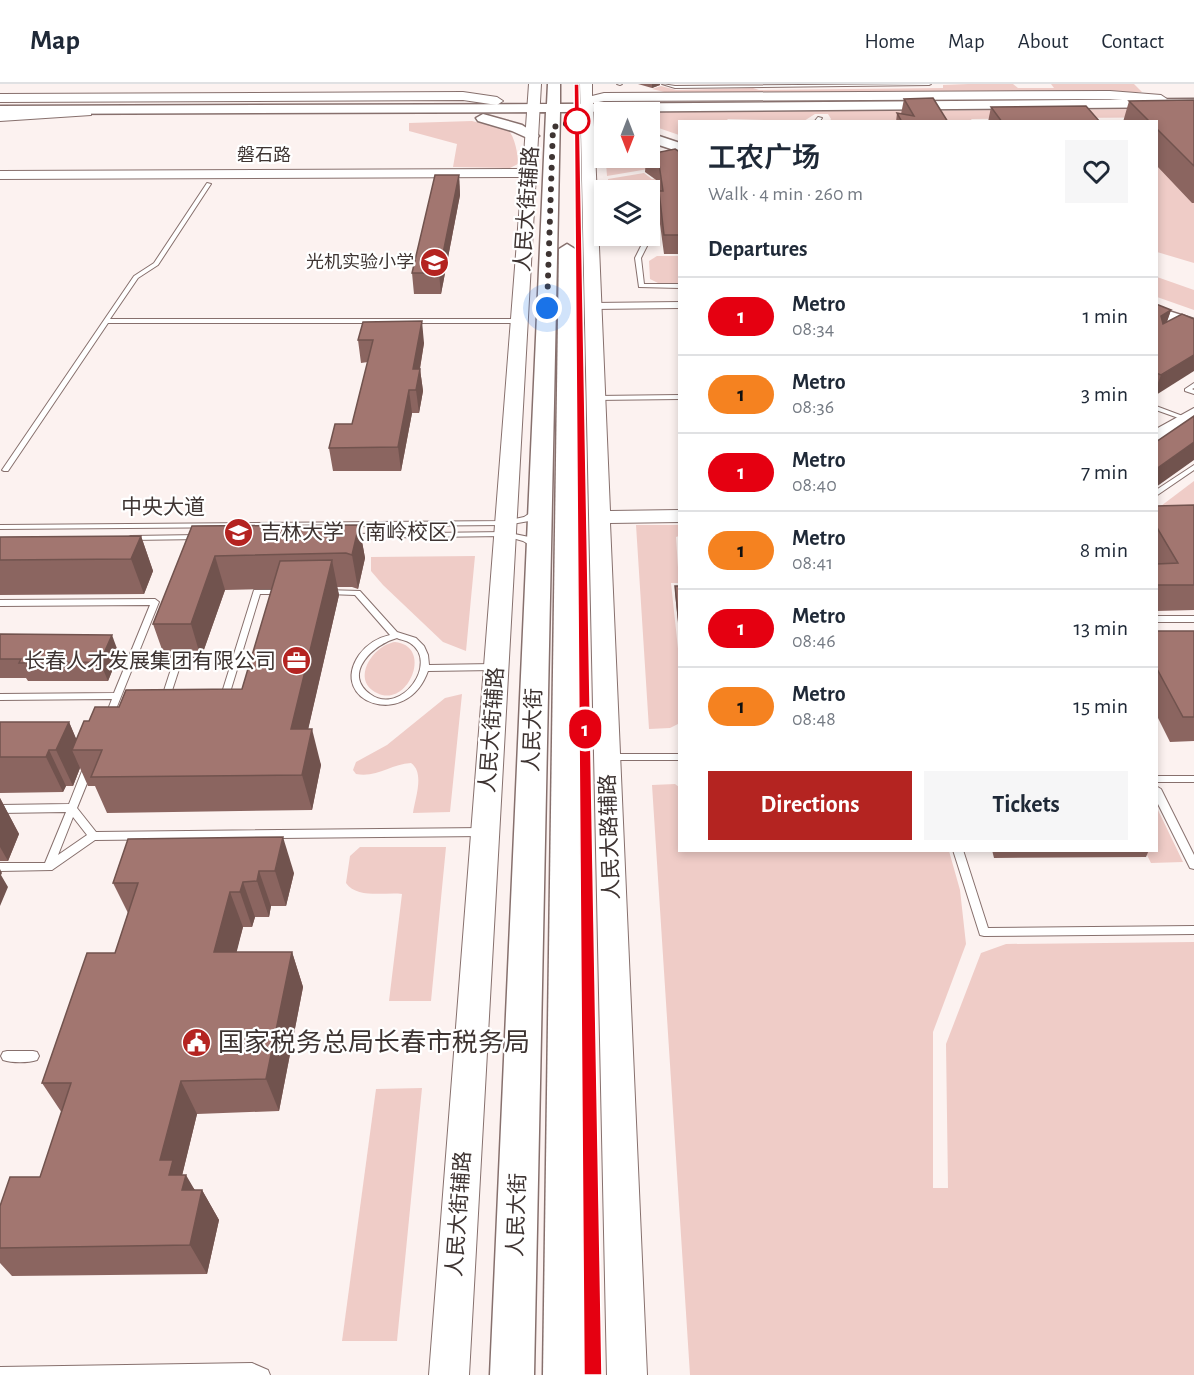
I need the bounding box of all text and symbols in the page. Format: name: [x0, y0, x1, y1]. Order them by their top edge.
text: Map: [30, 27, 80, 55]
text: Home: [864, 31, 915, 52]
text: Map: [948, 31, 985, 52]
text: About: [1018, 31, 1068, 52]
text: Contact: [1101, 31, 1164, 52]
north arrow: [594, 102, 660, 168]
map controls: [594, 102, 660, 246]
unlabelled marker: [564, 108, 590, 134]
button: heart: [1065, 140, 1128, 203]
street label: 磐石路: [237, 145, 291, 165]
street label: 人民大街辅路: [511, 145, 542, 273]
text: 工农广场: [708, 145, 820, 173]
button: layers: [594, 180, 660, 246]
text: Walk · 4 min · 260 m: [708, 184, 863, 204]
text: Departures: [708, 238, 808, 260]
school or university icon: 光机实验小学: [419, 247, 451, 279]
place label: 光机实验小学: [306, 252, 414, 272]
your location: [532, 293, 562, 323]
text: Metro: [792, 293, 846, 315]
text: 1 min: [1083, 305, 1128, 327]
text: 1: [737, 306, 745, 327]
text: 08:34: [792, 319, 834, 339]
text: Metro: [792, 371, 846, 393]
text: 3 min: [1081, 383, 1128, 405]
text: 1: [737, 384, 745, 405]
text: 08:36: [792, 397, 834, 417]
text: Metro: [792, 449, 846, 471]
text: 7 min: [1081, 461, 1128, 483]
text: 1: [737, 462, 745, 483]
text: 08:40: [792, 475, 837, 495]
street label: 中央大道: [121, 496, 205, 518]
school or university icon: 吉林大学（南岭校区）: [223, 516, 255, 548]
place label: 吉林大学（南岭校区）: [260, 521, 470, 543]
text: Metro: [792, 527, 846, 549]
text: 8 min: [1080, 539, 1128, 561]
text: 1: [737, 540, 745, 561]
text: 08:41: [792, 553, 833, 573]
text: Metro: [792, 605, 846, 627]
text: 13 min: [1073, 617, 1128, 639]
text: 1: [737, 618, 745, 639]
text: 08:46: [792, 631, 836, 651]
office icon: 长春人才发展集团有限公司: [281, 645, 313, 677]
place label: 长春人才发展集团有限公司: [24, 650, 276, 672]
street label: 人民大街辅路: [476, 666, 507, 794]
text: Metro: [792, 683, 846, 705]
street label: 人民大街: [520, 688, 545, 772]
text: 15 min: [1073, 695, 1128, 717]
text: 1: [737, 696, 745, 717]
text: 08:48: [792, 709, 836, 729]
line badge: 1: [566, 710, 604, 748]
text: 1: [581, 719, 589, 740]
button: Directions: [708, 771, 912, 840]
button: Tickets: [924, 771, 1128, 840]
street label: 人民大路辅路: [596, 774, 623, 900]
public building icon: 国家税务总局长春市税务局: [181, 1027, 213, 1059]
place label: 国家税务总局长春市税务局: [218, 1028, 530, 1056]
street label: 人民大街辅路: [443, 1150, 474, 1278]
street label: 人民大街: [504, 1173, 529, 1257]

